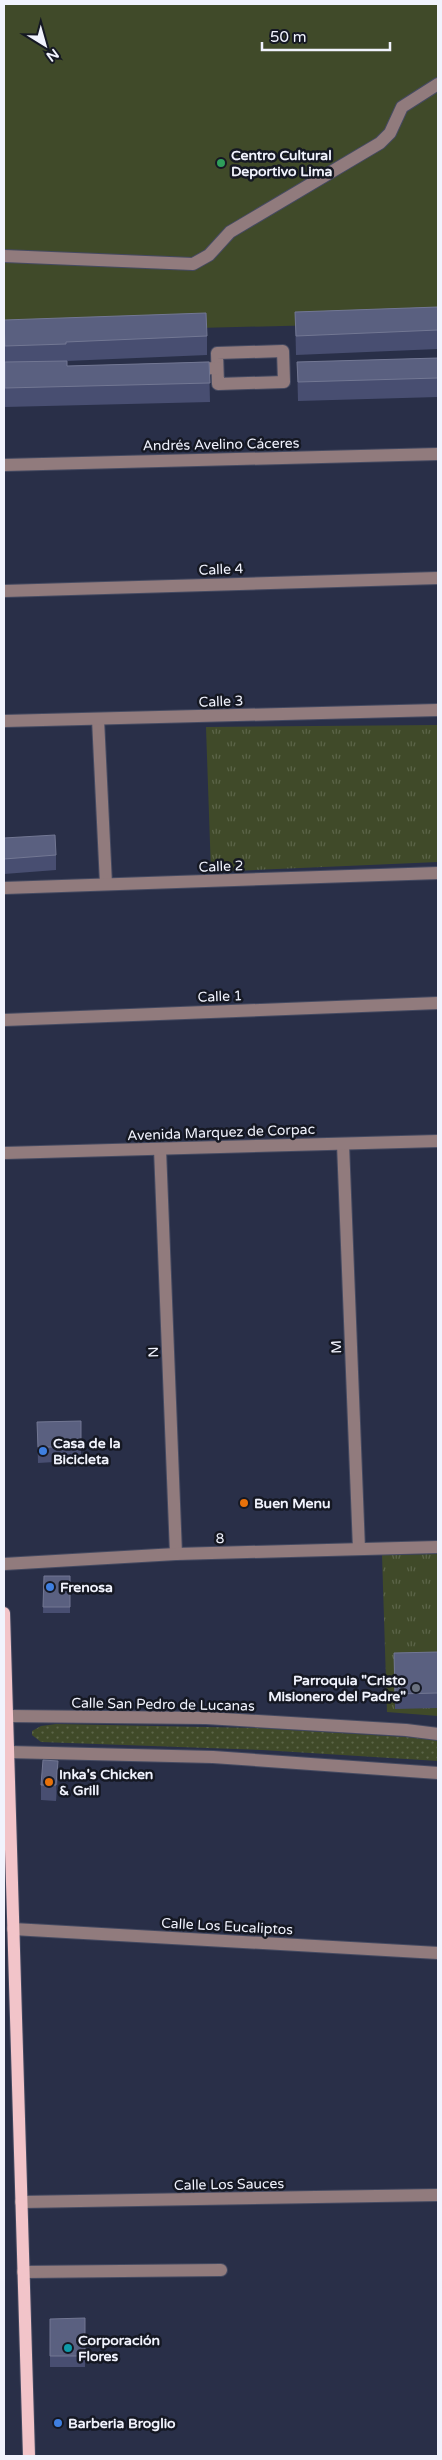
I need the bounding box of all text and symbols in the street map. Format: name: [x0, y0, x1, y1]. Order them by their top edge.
north arrow: [20, 20, 70, 70]
scale bar: [262, 20, 390, 52]
text: 50 m: [270, 28, 307, 46]
text: N: [43, 45, 62, 65]
place label: Centro Cultural Deportivo Lima: [231, 147, 333, 180]
marker: Centro Cultural Deportivo Lima: [215, 157, 227, 169]
street label: Andrés Avelino Cáceres: [143, 435, 300, 454]
street label: Calle 4: [198, 560, 244, 579]
street label: Calle 3: [198, 692, 244, 711]
street label: Calle 2: [198, 857, 244, 876]
street label: Calle 1: [197, 987, 243, 1006]
street label: Avenida Marquez de Corpac: [127, 1121, 315, 1144]
street label: M: [328, 1340, 345, 1354]
street label: N: [145, 1346, 162, 1358]
place label: Casa de la Bicicleta: [53, 1435, 121, 1468]
marker: Casa de la Bicicleta: [37, 1445, 49, 1457]
place label: Buen Menu: [254, 1495, 330, 1512]
marker: Buen Menu: [238, 1497, 250, 1509]
street label: 8: [215, 1530, 225, 1547]
place label: Frenosa: [60, 1579, 113, 1596]
marker: Frenosa: [44, 1581, 56, 1593]
place label: Parroquia "Cristo Misionero del Padre": [268, 1672, 406, 1705]
marker: Parroquia "Cristo Misionero del Padre": [410, 1682, 422, 1694]
street label: Calle San Pedro de Lucanas: [71, 1694, 255, 1715]
place label: Inka's Chicken & Grill: [59, 1766, 153, 1799]
marker: Inka's Chicken & Grill: [43, 1776, 55, 1788]
street label: Calle Los Eucaliptos: [161, 1915, 294, 1938]
street label: Calle Los Sauces: [174, 2175, 284, 2194]
place label: Corporación Flores: [78, 2332, 160, 2365]
marker: Corporación Flores: [62, 2342, 74, 2354]
place label: Barberia Broglio: [68, 2415, 176, 2432]
marker: Barberia Broglio: [52, 2417, 64, 2429]

